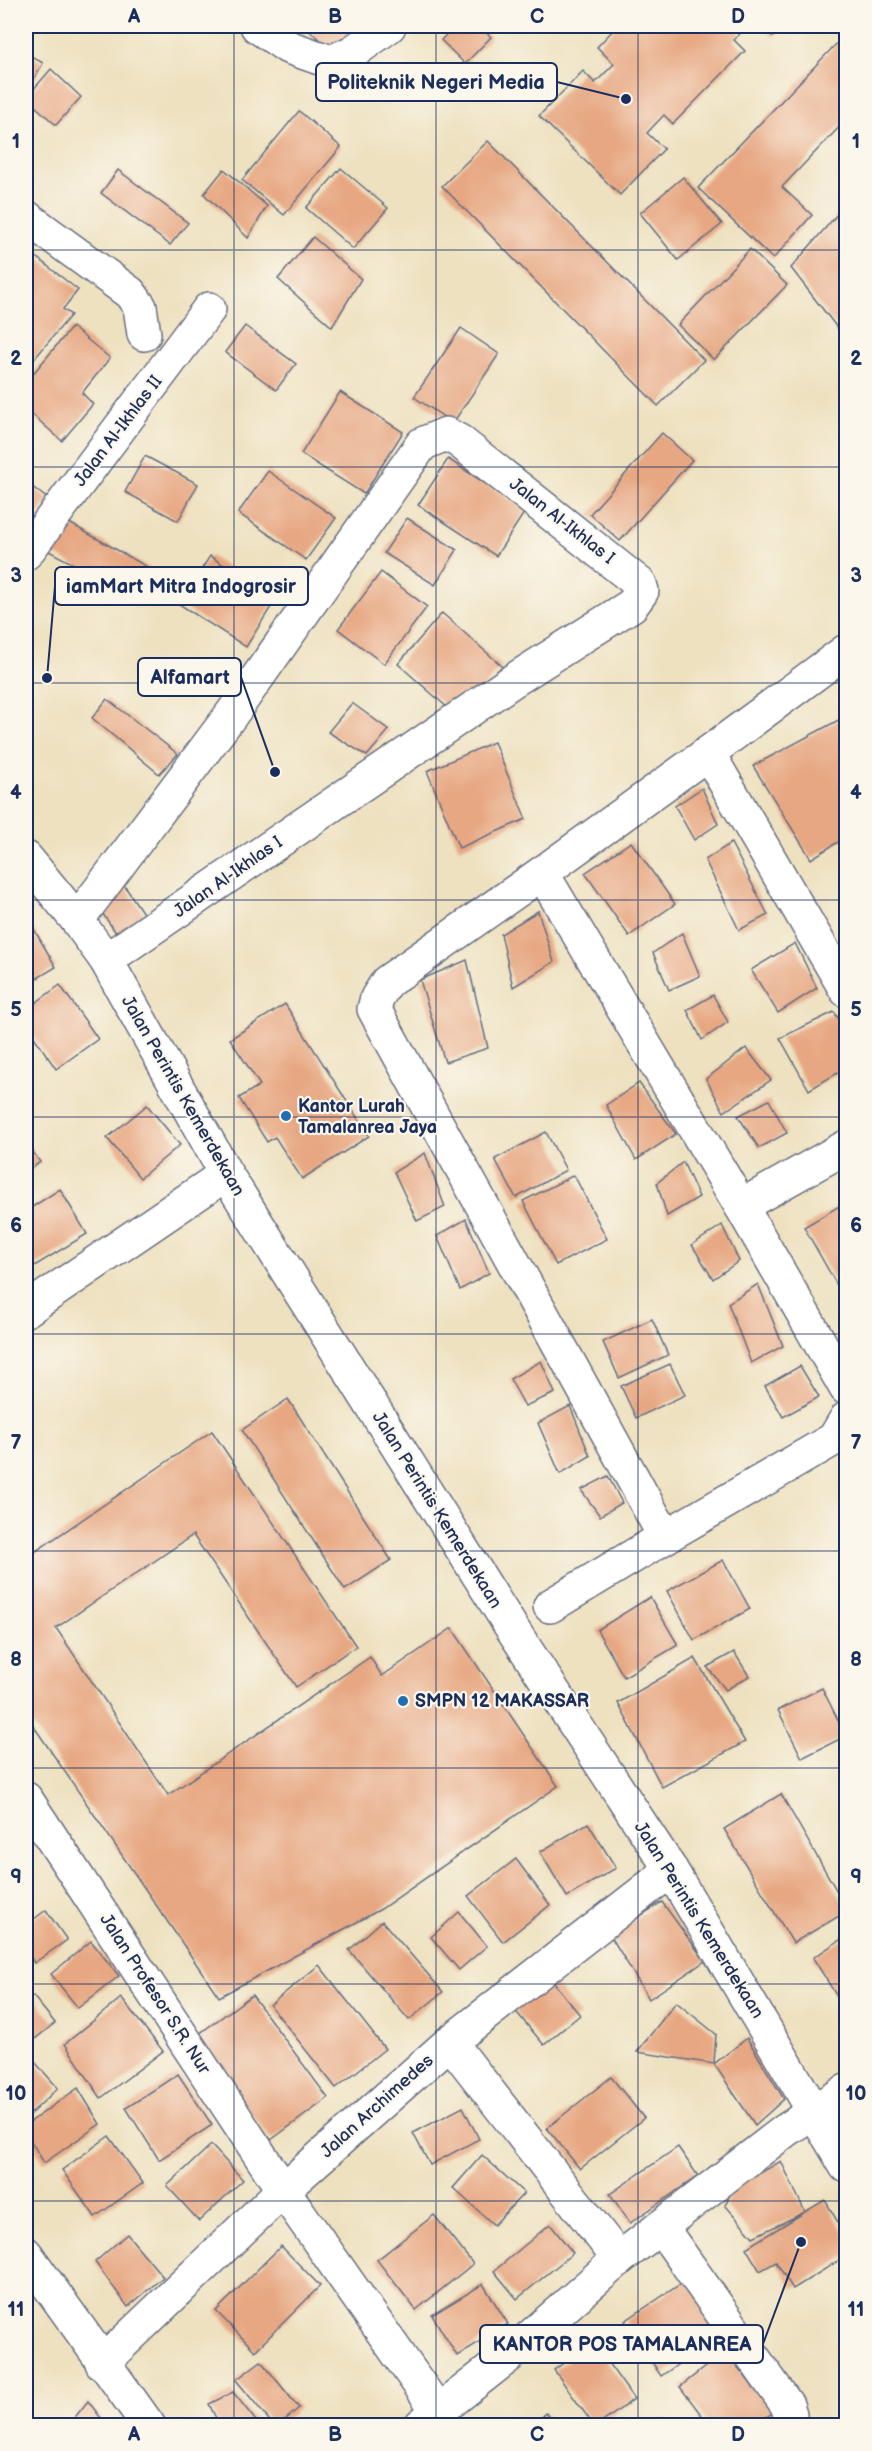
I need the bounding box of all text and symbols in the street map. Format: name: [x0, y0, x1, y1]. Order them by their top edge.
text: A: [127, 5, 141, 29]
text: B: [328, 5, 342, 29]
text: C: [530, 5, 544, 29]
text: D: [731, 5, 745, 29]
callout: Politeknik Negeri Media: [316, 63, 557, 101]
text: Politeknik Negeri Media: [327, 71, 545, 95]
text: 1: [12, 130, 20, 154]
text: 1: [852, 130, 860, 154]
text: 2: [10, 347, 22, 371]
text: 2: [850, 347, 862, 371]
street label: Jalan Al-Ikhlas II: [70, 371, 166, 491]
street label: Jalan Al-Ikhlas I: [505, 473, 619, 569]
text: 3: [10, 564, 22, 588]
text: 3: [850, 564, 862, 588]
callout: iamMart Mitra Indogrosir: [55, 567, 308, 605]
text: iamMart Mitra Indogrosir: [66, 575, 297, 599]
callout: Alfamart: [138, 658, 241, 696]
text: Alfamart: [149, 666, 230, 690]
text: 4: [10, 781, 22, 805]
text: 4: [850, 781, 862, 805]
street label: Jalan Al-Ikhlas I: [170, 832, 286, 922]
street label: Jalan Perintis Kemerdekaan: [117, 992, 249, 1200]
text: 5: [10, 998, 22, 1022]
text: 5: [850, 998, 862, 1022]
place label: Kantor Lurah Tamalanrea Jaya: [298, 1096, 437, 1138]
marker: Kantor Lurah Tamalanrea Jaya: [279, 1109, 293, 1123]
text: 6: [10, 1214, 22, 1238]
text: 6: [850, 1214, 862, 1238]
street label: Jalan Perintis Kemerdekaan: [368, 1408, 506, 1612]
text: 7: [10, 1431, 22, 1455]
text: 7: [850, 1431, 862, 1455]
text: 8: [10, 1648, 22, 1672]
text: 8: [850, 1648, 862, 1672]
place label: SMPN 12 MAKASSAR: [415, 1691, 589, 1712]
marker: SMPN 12 MAKASSAR: [396, 1694, 410, 1708]
street label: Jalan Perintis Kemerdekaan: [630, 1818, 768, 2022]
text: 9: [10, 1865, 22, 1889]
text: 9: [850, 1865, 862, 1889]
street label: Jalan Profesor S.R. Nur: [95, 1910, 215, 2079]
street label: Jalan Archimedes: [316, 2050, 438, 2162]
text: 10: [6, 2082, 26, 2106]
text: 10: [846, 2082, 866, 2106]
text: 11: [8, 2298, 24, 2322]
text: 11: [848, 2298, 864, 2322]
callout: KANTOR POS TAMALANREA: [480, 2325, 763, 2363]
text: KANTOR POS TAMALANREA: [493, 2333, 752, 2357]
text: A: [127, 2423, 141, 2447]
text: B: [328, 2423, 342, 2447]
text: C: [530, 2423, 544, 2447]
text: D: [731, 2423, 745, 2447]

